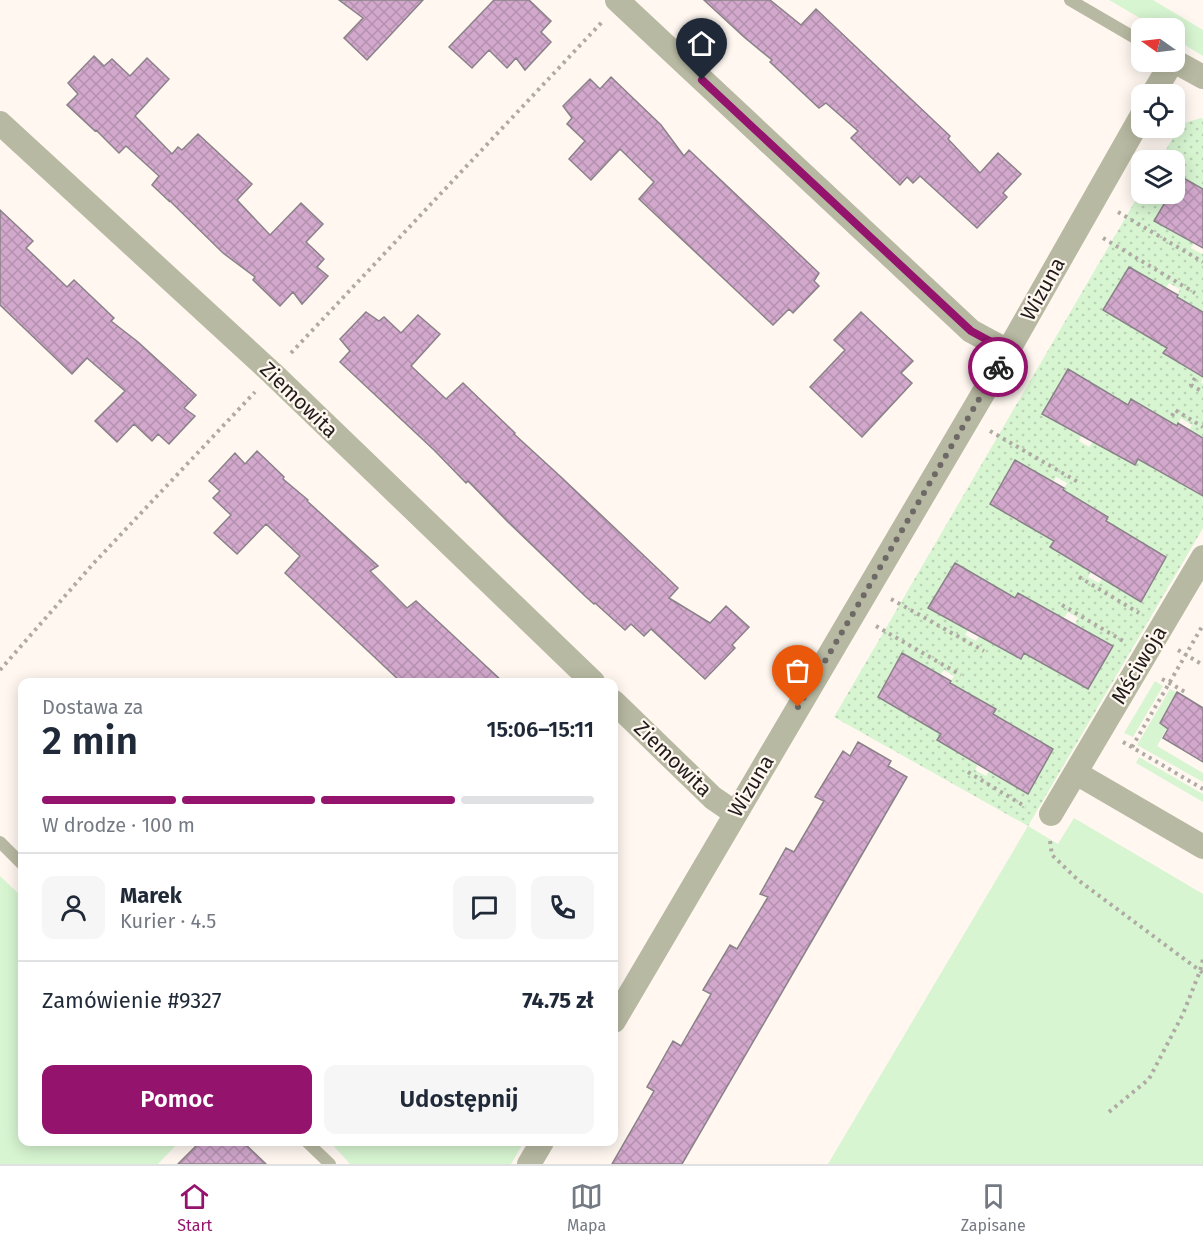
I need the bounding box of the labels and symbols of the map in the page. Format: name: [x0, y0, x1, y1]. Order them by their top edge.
pin: [676, 18, 727, 80]
north arrow: [1131, 18, 1185, 72]
street label: Wizuna: [1015, 253, 1071, 325]
courier: [968, 337, 1028, 397]
street label: Ziemowita: [255, 356, 343, 444]
street label: Mściwoja: [1106, 621, 1172, 709]
pin: [772, 645, 823, 707]
street label: Ziemowita: [629, 715, 717, 803]
street label: Wizuna: [722, 750, 780, 822]

